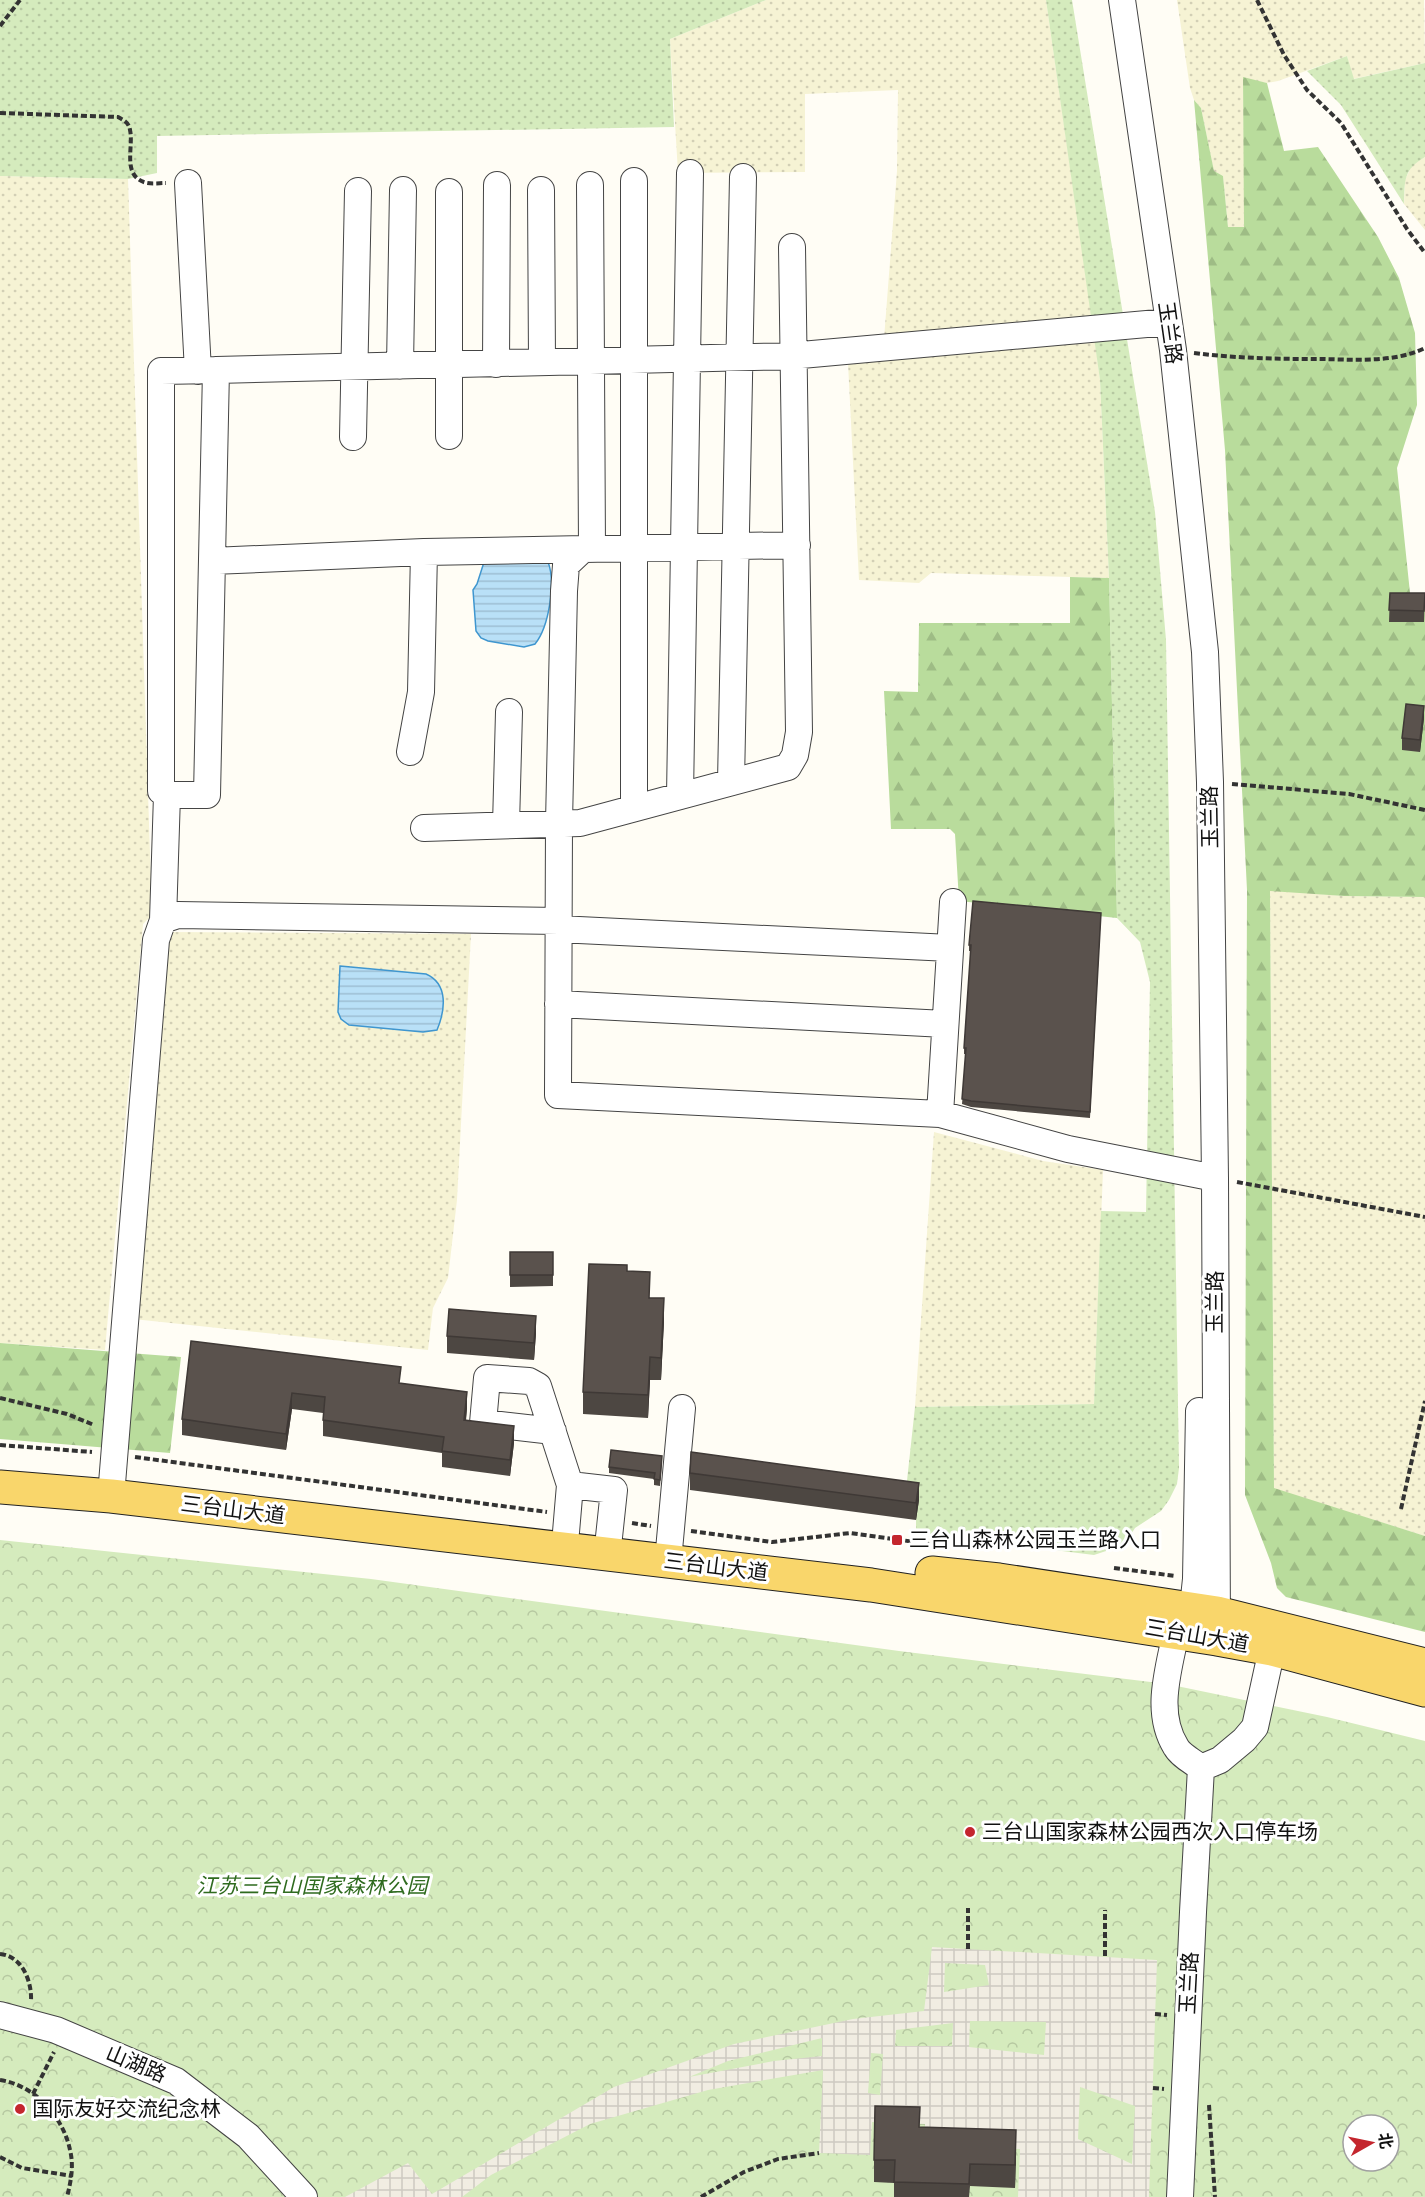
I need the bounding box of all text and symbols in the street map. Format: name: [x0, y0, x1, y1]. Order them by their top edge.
street label: 玉兰路: [1154, 300, 1190, 366]
street label: 玉兰路: [1193, 785, 1223, 849]
street label: 玉兰路: [1199, 1271, 1227, 1334]
street label: 三台山大道: [179, 1488, 287, 1528]
place label: 三台山森林公园玉兰路入口: [909, 1524, 1161, 1552]
marker: 三台山森林公园玉兰路入口: [890, 1533, 904, 1547]
street label: 三台山大道: [662, 1545, 770, 1585]
street label: 三台山大道: [1143, 1611, 1251, 1657]
place label: 三台山国家森林公园西次入口停车场: [982, 1816, 1318, 1844]
marker: 三台山国家森林公园西次入口停车场: [963, 1825, 977, 1839]
park label: 江苏三台山国家森林公园: [197, 1870, 430, 1898]
street label: 玉兰路: [1171, 1951, 1203, 2015]
street label: 山湖路: [102, 2037, 171, 2087]
place label: 国际友好交流纪念林: [32, 2093, 221, 2121]
marker: 国际友好交流纪念林: [13, 2102, 27, 2116]
north arrow: [1341, 2113, 1401, 2173]
text: 北: [1375, 2131, 1398, 2150]

